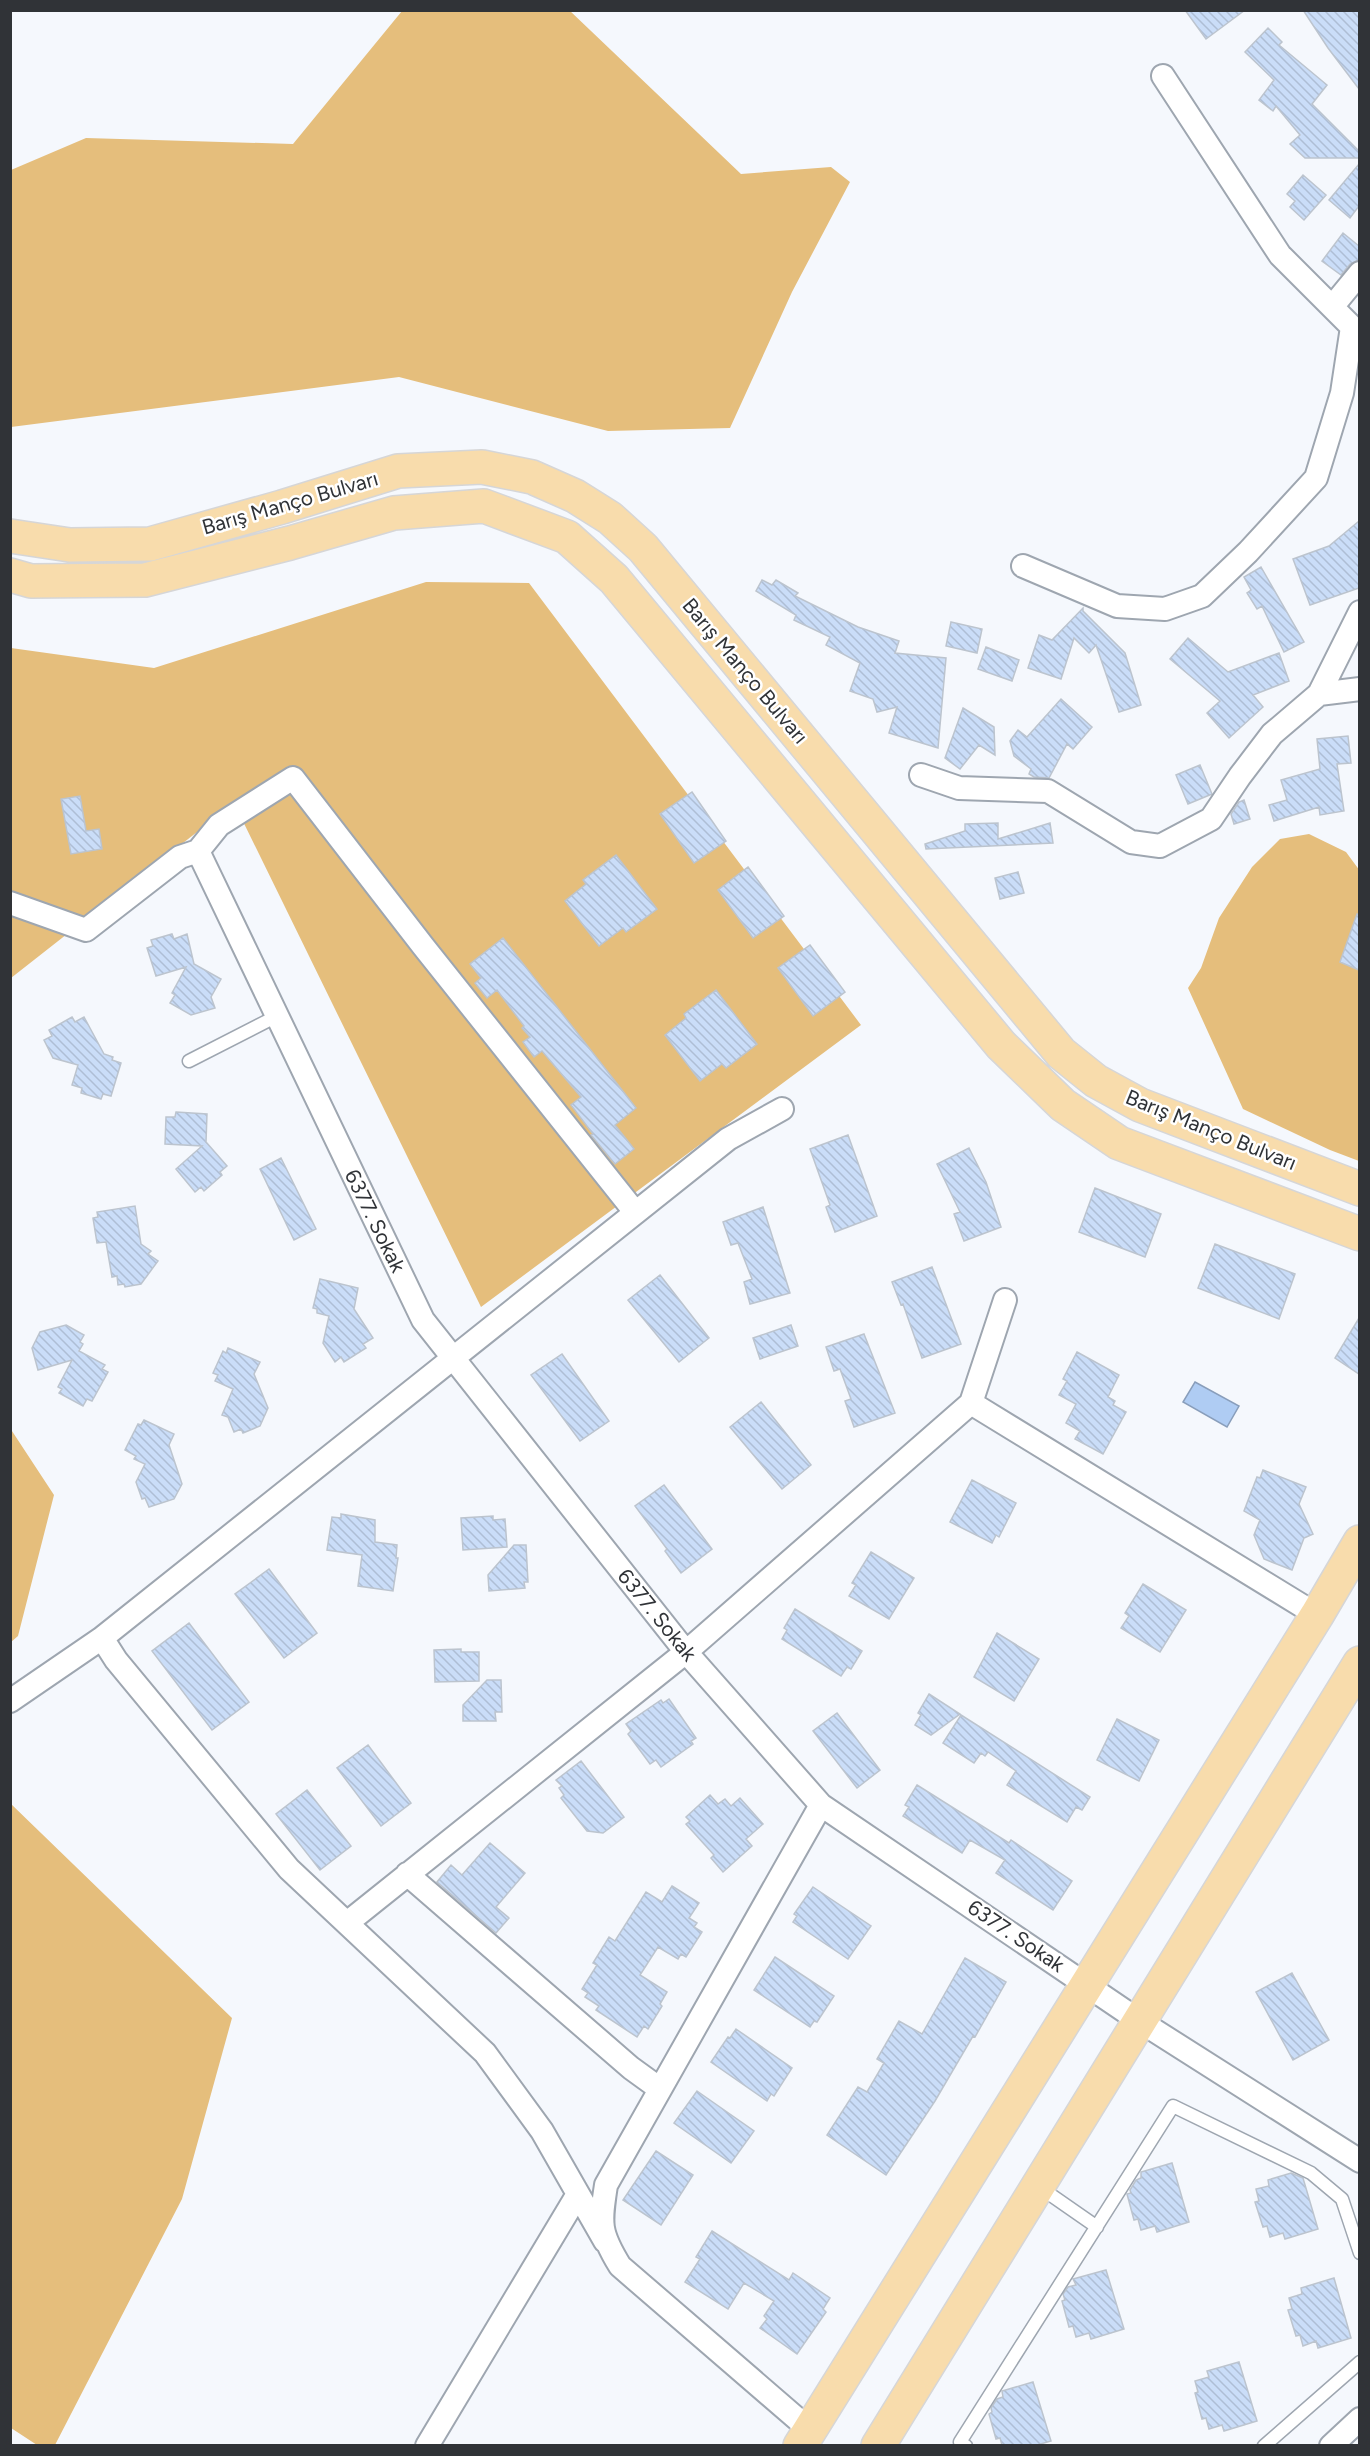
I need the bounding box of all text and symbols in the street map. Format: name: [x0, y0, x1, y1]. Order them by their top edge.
street label: Barış Manço Bulvarı: [199, 465, 381, 540]
street label: Barış Manço Bulvarı: [677, 593, 813, 748]
street label: Barış Manço Bulvarı: [1122, 1084, 1300, 1175]
street label: 6377. Sokak: [340, 1165, 411, 1277]
street label: 6377. Sokak: [613, 1564, 703, 1666]
street label: 6377. Sokak: [963, 1894, 1070, 1978]

